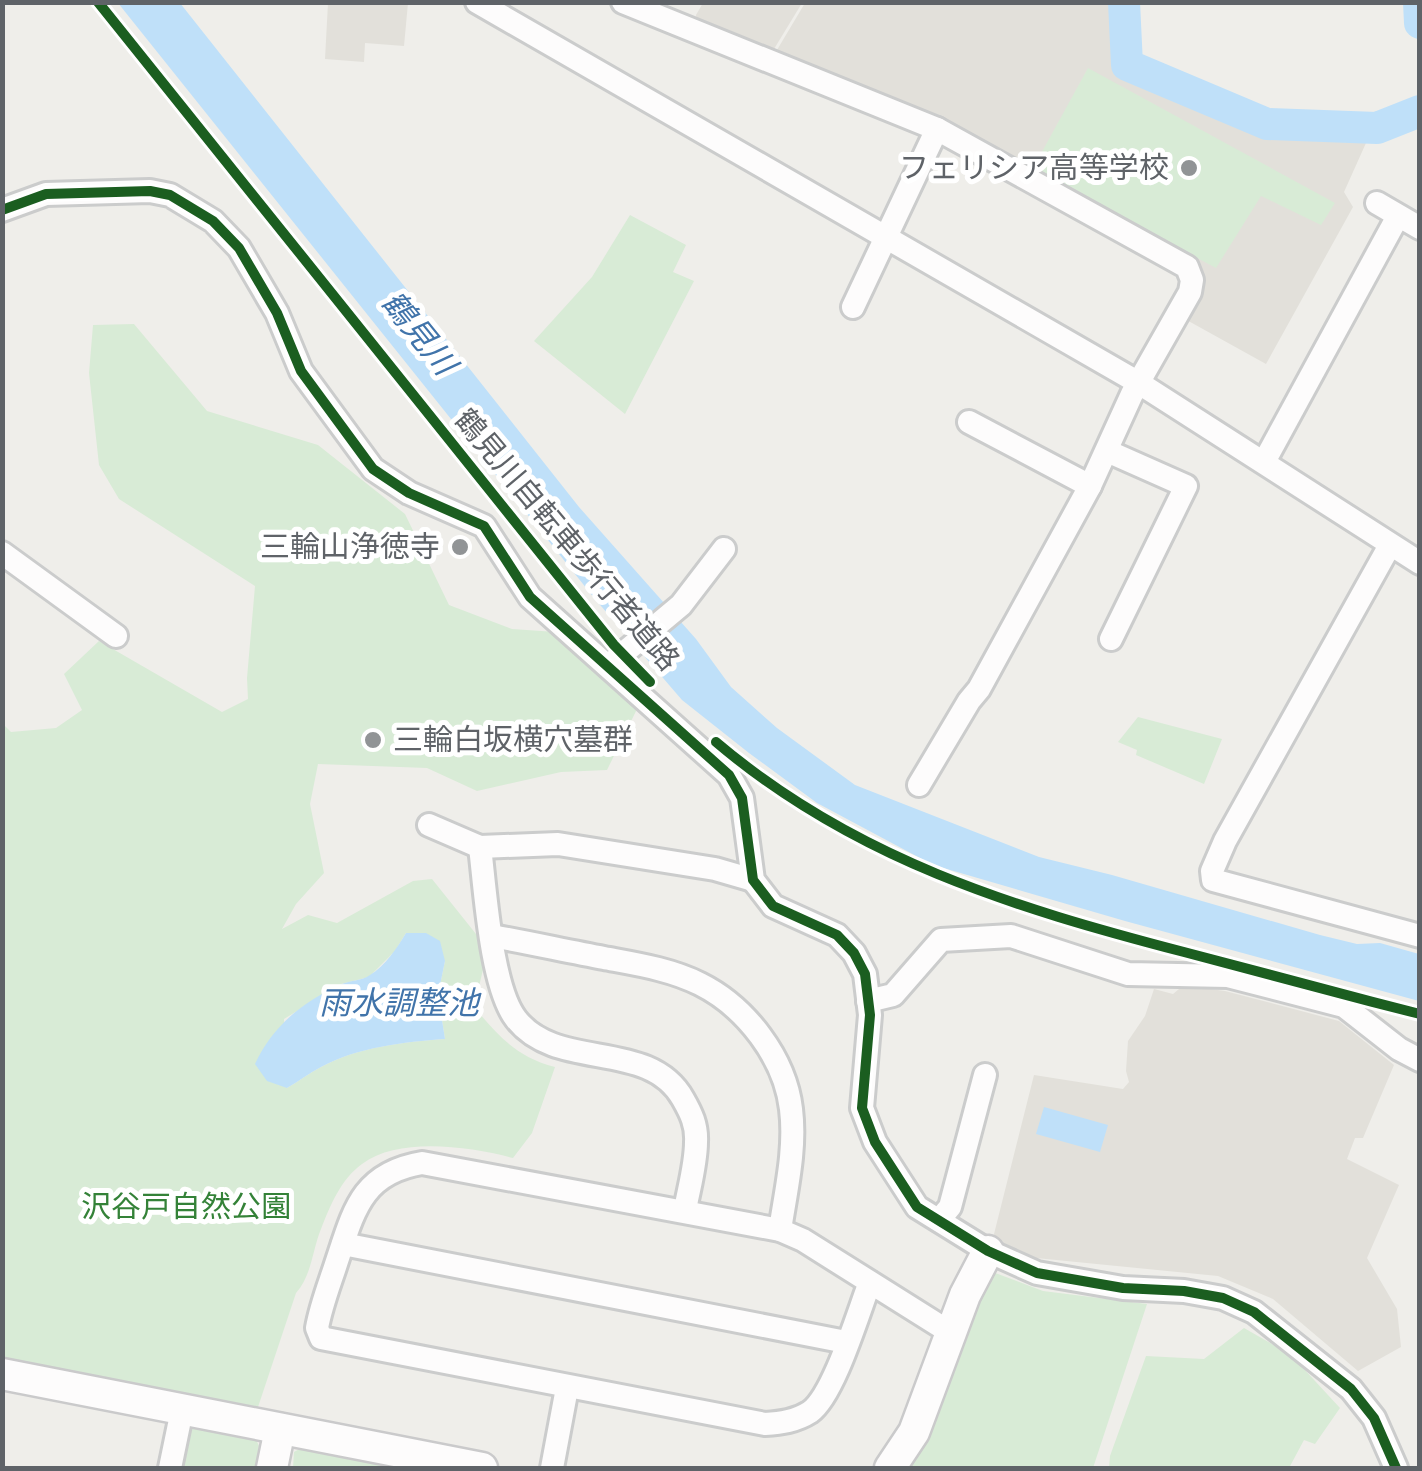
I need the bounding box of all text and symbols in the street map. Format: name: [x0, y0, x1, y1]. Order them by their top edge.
place label: フェリシア高等学校: [899, 146, 1169, 187]
marker: フェリシア高等学校: [1178, 157, 1200, 179]
water label: 鶴見川: [373, 281, 469, 385]
street label: 鶴見川自転車歩行者道路: [446, 399, 690, 679]
place label: 三輪山浄徳寺: [260, 525, 440, 566]
marker: 三輪山浄徳寺: [449, 536, 471, 558]
place label: 三輪白坂横穴墓群: [393, 718, 633, 759]
marker: 三輪白坂横穴墓群: [362, 729, 384, 751]
water label: 雨水調整池: [319, 980, 482, 1023]
park label: 沢谷戸自然公園: [81, 1185, 291, 1226]

